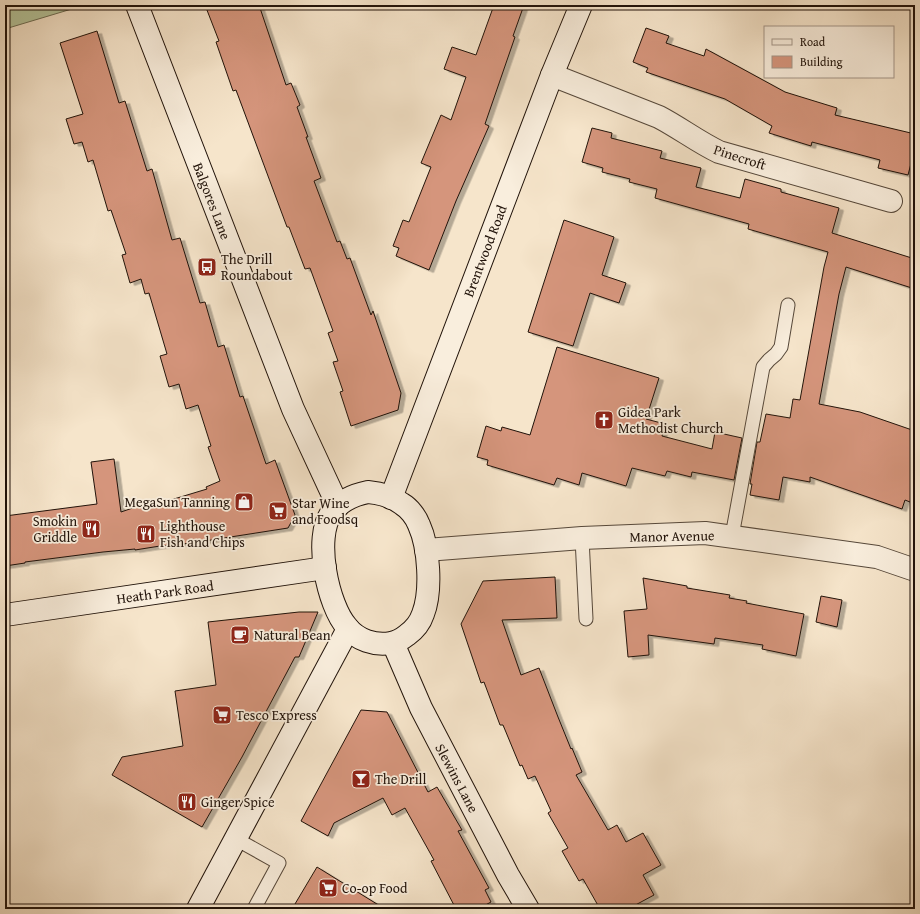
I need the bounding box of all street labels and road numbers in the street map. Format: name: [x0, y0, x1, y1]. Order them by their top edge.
street label: Pinecroft: [711, 139, 769, 175]
street label: Balgores Lane: [188, 159, 236, 243]
street label: Brentwood Road: [458, 202, 512, 300]
street label: Manor Avenue: [629, 525, 715, 547]
street label: Heath Park Road: [115, 575, 215, 609]
street label: Slewins Lane: [430, 740, 484, 816]

